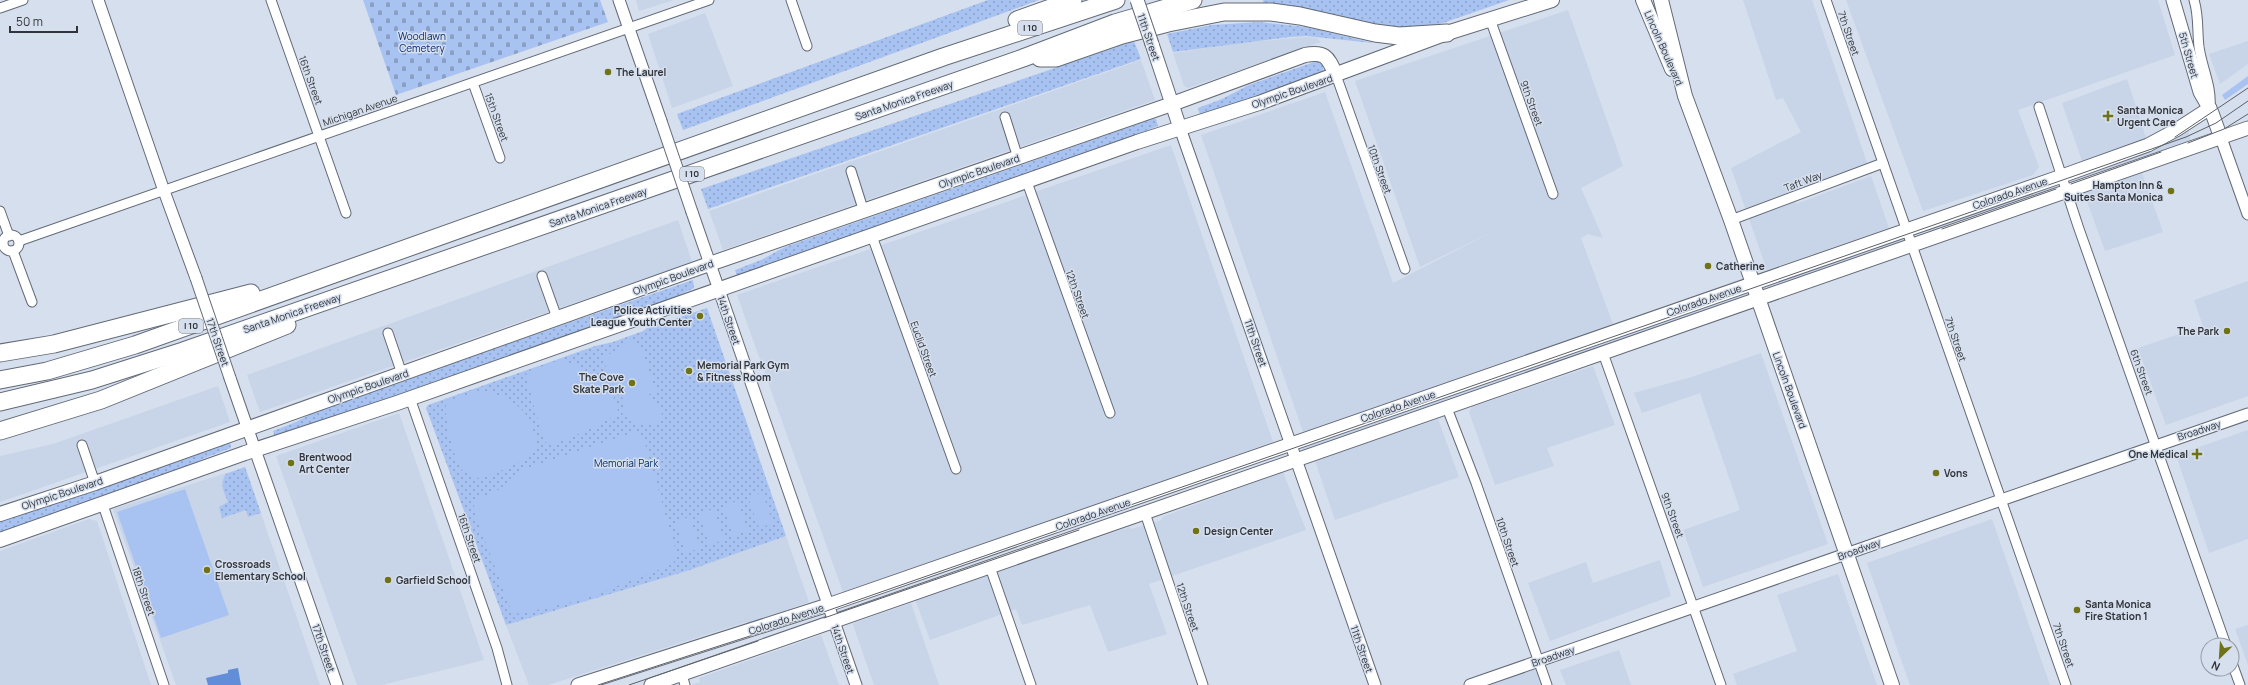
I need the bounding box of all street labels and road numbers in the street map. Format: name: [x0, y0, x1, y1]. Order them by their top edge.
street label: Lincoln Boulevard: [1641, 8, 1687, 88]
street label: 7th Street: [1835, 9, 1863, 57]
street label: 11th Street: [1134, 11, 1164, 63]
road number: I 10: [1018, 21, 1042, 35]
street label: 5th Street: [2176, 30, 2202, 80]
street label: 16th Street: [296, 53, 326, 107]
street label: Olympic Boulevard: [1250, 71, 1334, 111]
street label: Santa Monica Freeway: [853, 76, 956, 123]
street label: 9th Street: [1517, 78, 1547, 128]
street label: Michigan Avenue: [321, 91, 399, 129]
street label: 15th Street: [482, 91, 512, 143]
street label: 10th Street: [1365, 142, 1395, 196]
street label: Olympic Boulevard: [937, 151, 1021, 191]
road number: I 10: [680, 167, 704, 181]
street label: Taft Way: [1782, 167, 1825, 195]
street label: Colorado Avenue: [1971, 174, 2049, 212]
street label: Santa Monica Freeway: [547, 183, 650, 230]
street label: Olympic Boulevard: [631, 256, 715, 298]
street label: 12th Street: [1063, 268, 1093, 320]
street label: Colorado Avenue: [1665, 281, 1743, 319]
street label: Santa Monica Freeway: [241, 289, 344, 336]
street label: 14th Street: [714, 294, 744, 346]
street label: 7th Street: [1942, 315, 1970, 363]
street label: 17th Street: [203, 316, 233, 368]
street label: 11th Street: [1241, 317, 1271, 369]
road number: I 10: [179, 319, 203, 333]
street label: Euclid Street: [907, 319, 941, 379]
street label: 6th Street: [2127, 347, 2157, 397]
street label: Lincoln Boulevard: [1770, 350, 1810, 430]
street label: Olympic Boulevard: [326, 366, 410, 406]
street label: Colorado Avenue: [1359, 387, 1437, 425]
street label: Broadway: [2175, 416, 2223, 444]
street label: Olympic Boulevard: [19, 473, 105, 513]
street label: 9th Street: [1658, 490, 1688, 540]
street label: Colorado Avenue: [1054, 495, 1132, 533]
street label: 16th Street: [455, 511, 485, 565]
street label: 10th Street: [1493, 515, 1523, 569]
street label: Broadway: [1835, 534, 1883, 563]
street label: 18th Street: [129, 565, 159, 617]
street label: 12th Street: [1173, 581, 1203, 633]
street label: Colorado Avenue: [747, 600, 826, 638]
street label: 7th Street: [2050, 621, 2078, 669]
street label: 17th Street: [309, 622, 339, 674]
street label: 14th Street: [828, 623, 858, 675]
street label: 11th Street: [1347, 623, 1377, 675]
street label: Broadway: [1529, 642, 1577, 670]

